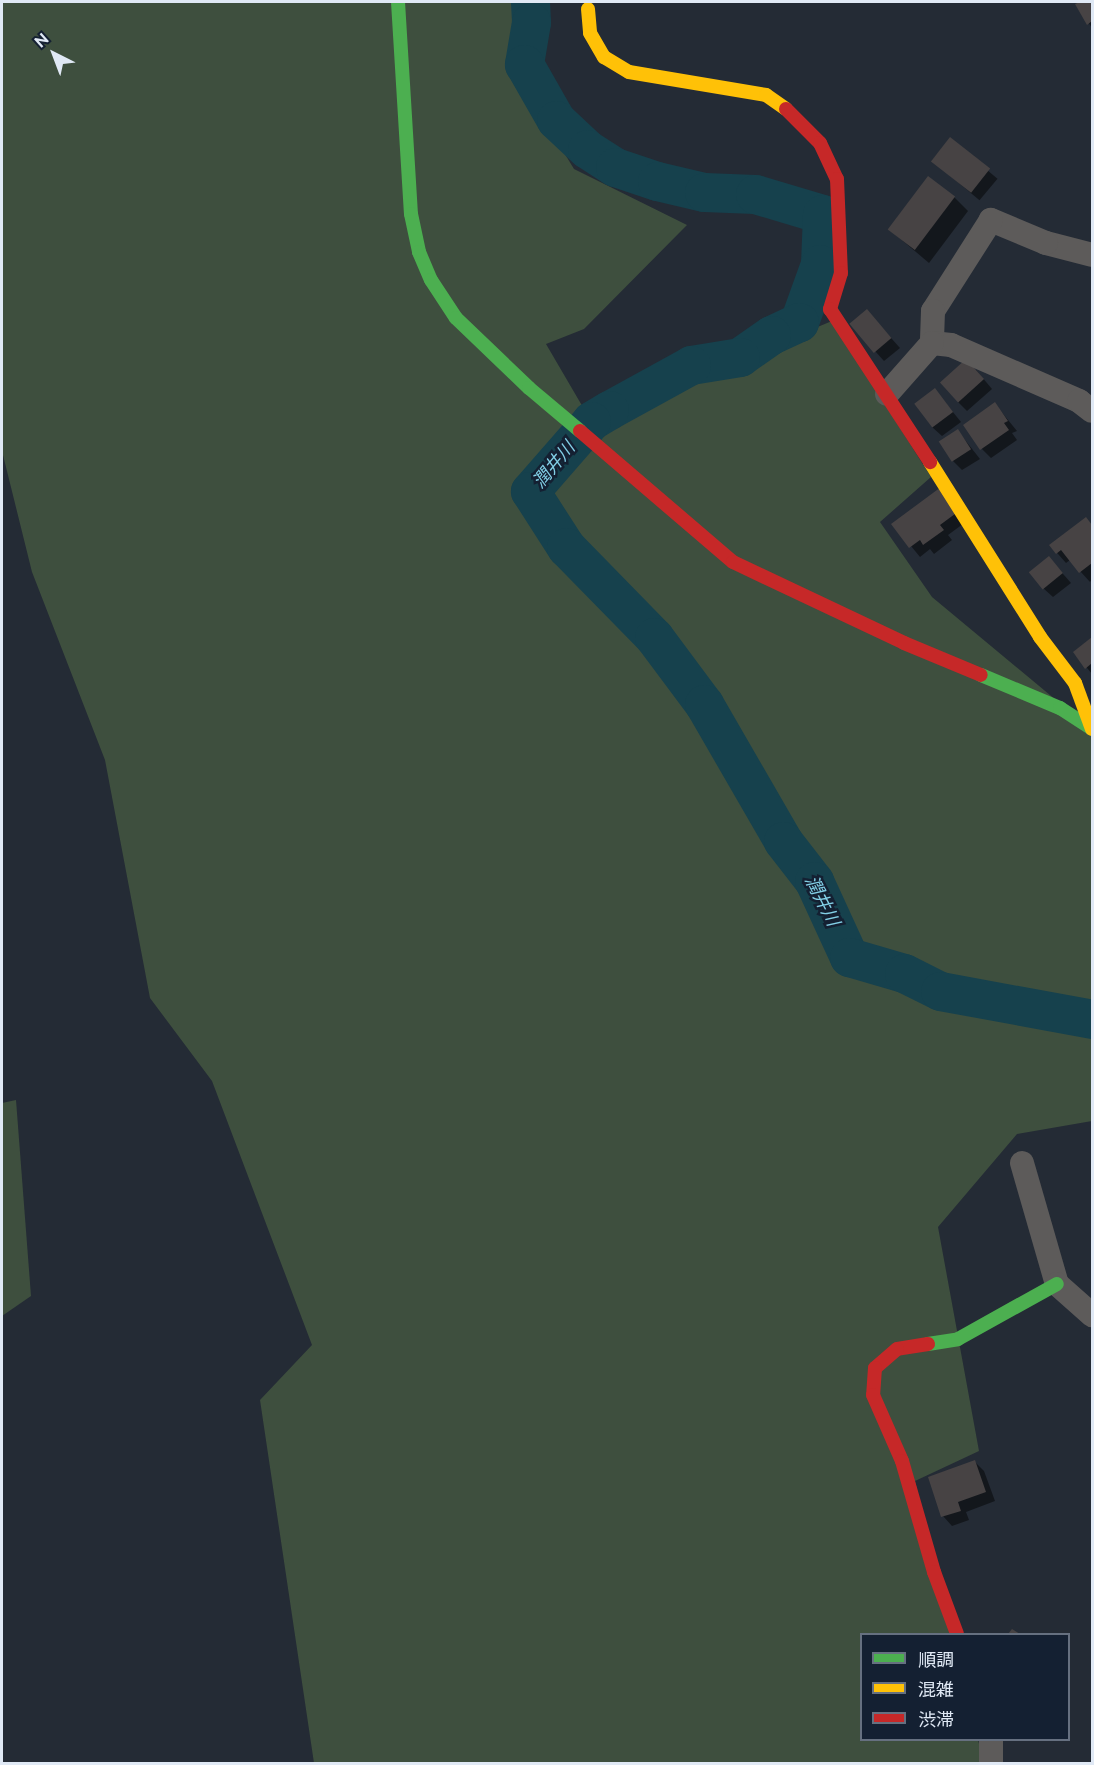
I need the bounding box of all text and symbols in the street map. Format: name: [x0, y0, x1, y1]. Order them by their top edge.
north arrow: [24, 24, 84, 84]
text: N: [31, 29, 53, 51]
water label: 潤井川: [528, 437, 580, 493]
water label: 潤井川: [800, 872, 844, 930]
legend: [860, 1633, 1070, 1741]
text: 順調: [918, 1649, 954, 1670]
text: 混雑: [918, 1679, 954, 1700]
text: 渋滞: [918, 1709, 954, 1730]

